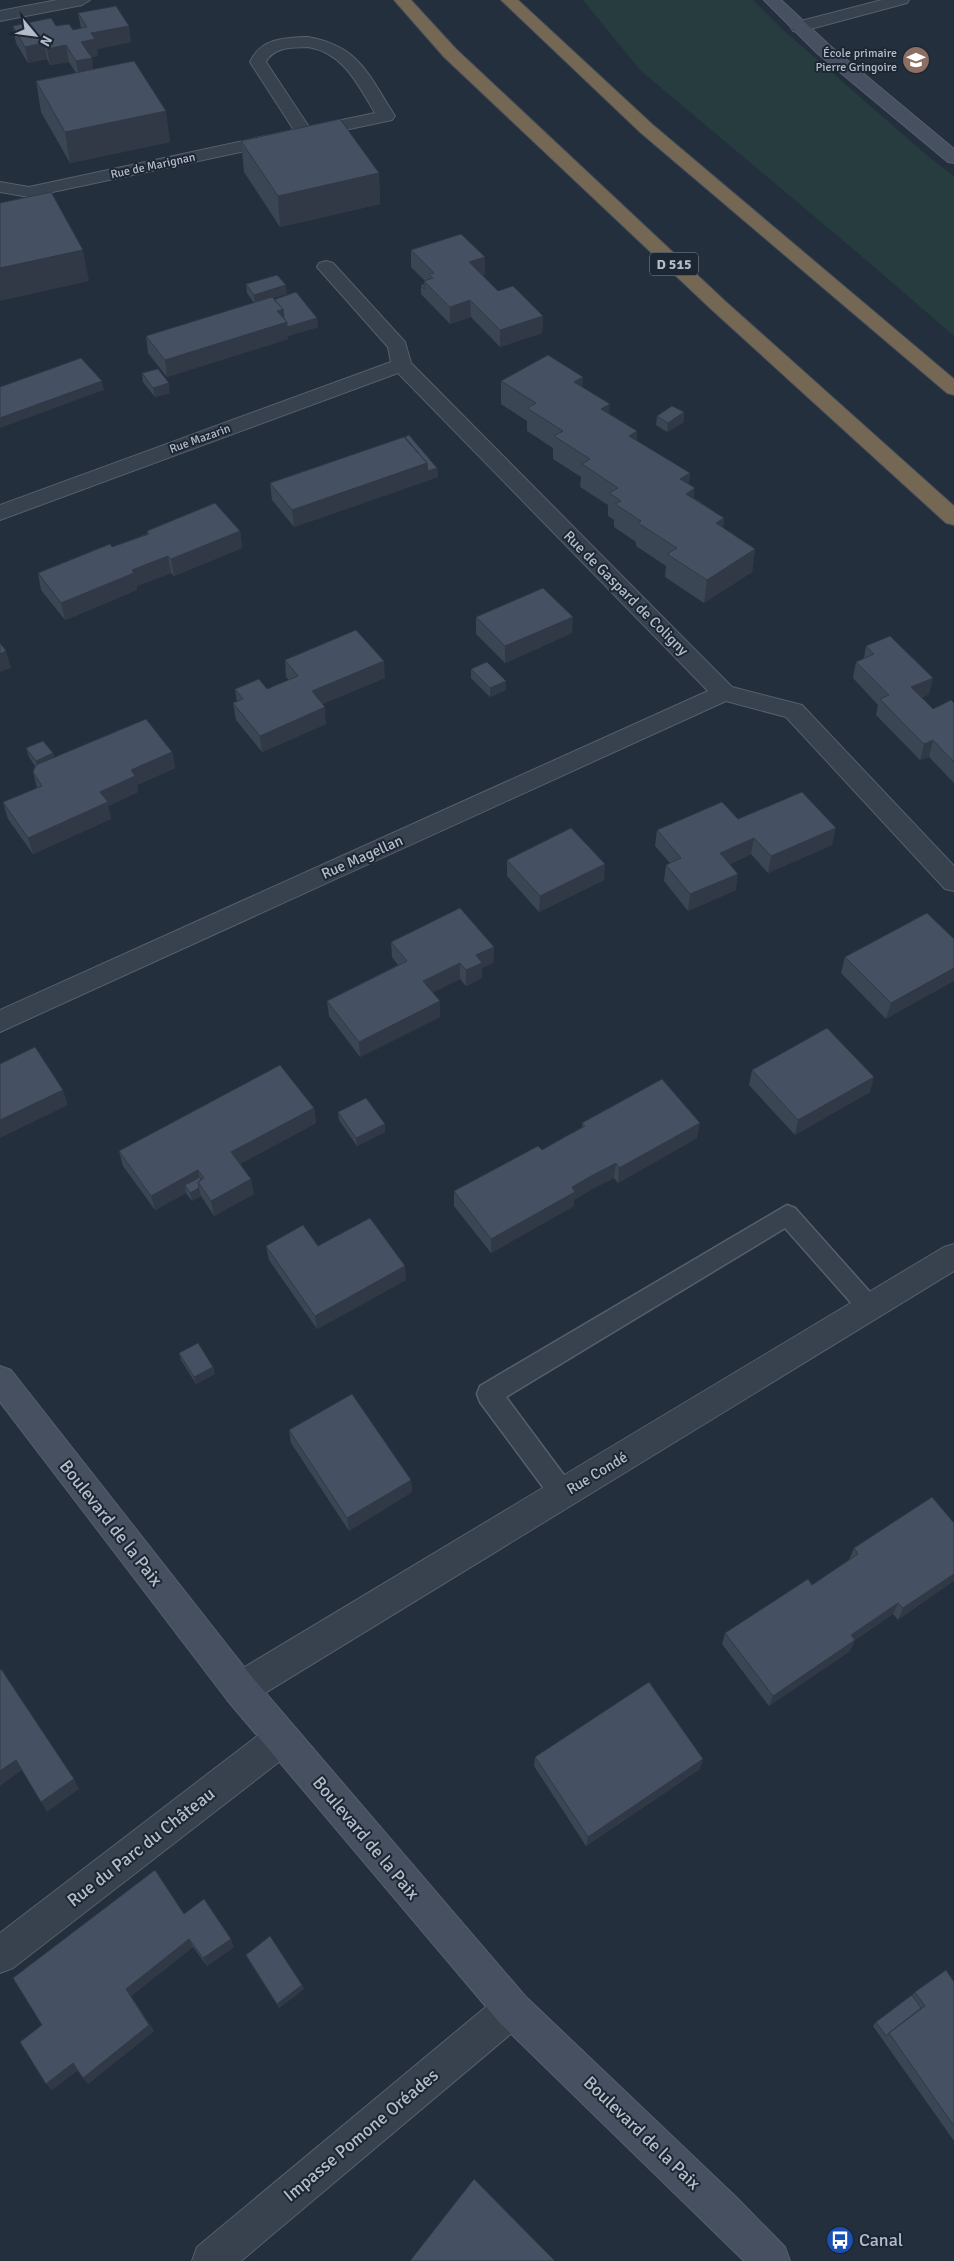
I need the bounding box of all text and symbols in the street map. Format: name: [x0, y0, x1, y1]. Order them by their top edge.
north arrow: [10, 10, 60, 60]
text: N: [36, 33, 56, 49]
school or university icon: École primaire Pierre Gringoire: [901, 45, 931, 75]
place label: École primaire Pierre Gringoire: [816, 46, 897, 75]
street label: Rue de Marignan: [109, 150, 197, 182]
road number: D 515: [650, 252, 698, 276]
street label: Rue Mazarin: [167, 421, 233, 457]
street label: Rue de Gaspard de Coligny: [560, 527, 692, 659]
street label: Rue Magellan: [319, 831, 405, 883]
street label: Rue Condé: [563, 1448, 631, 1498]
street label: Boulevard de la Paix: [55, 1455, 168, 1591]
street label: Boulevard de la Paix: [308, 1772, 424, 1905]
street label: Rue du Parc du Château: [63, 1783, 219, 1911]
street label: Impasse Pomone Oréades: [279, 2064, 443, 2206]
street label: Boulevard de la Paix: [579, 2072, 706, 2195]
bus stop icon: Canal: [825, 2225, 855, 2255]
place label: Canal: [859, 2229, 903, 2251]

